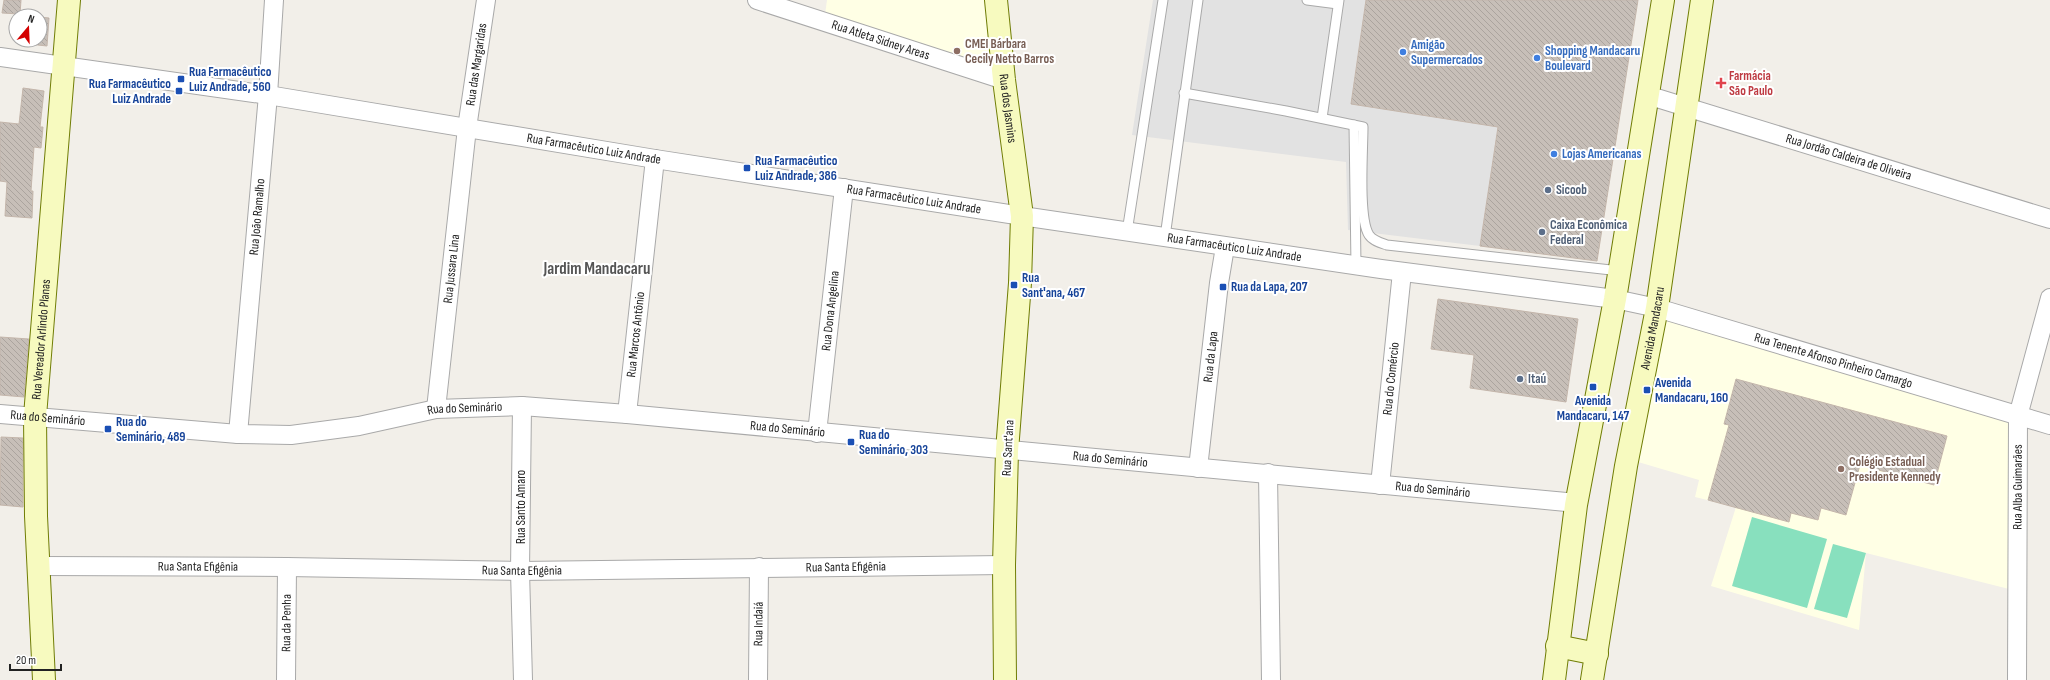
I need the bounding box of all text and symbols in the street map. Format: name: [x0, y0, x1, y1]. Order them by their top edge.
north arrow: [8, 8, 48, 48]
text: N: [26, 12, 36, 26]
street label: Rua Atleta Sidney Areas: [830, 17, 932, 64]
street label: Rua das Margaridas: [462, 22, 491, 107]
place label: CMEI Bárbara Cecily Netto Barros: [965, 36, 1054, 67]
place label: Amigão Supermercados: [1410, 37, 1483, 68]
place label: Shopping Mandacaru Boulevard: [1545, 43, 1640, 74]
marker: CMEI Bárbara Cecily Netto Barros: [952, 46, 962, 56]
marker: Amigão Supermercados: [1398, 47, 1408, 57]
marker: Shopping Mandacaru Boulevard: [1532, 53, 1542, 63]
place label: Rua Farmacêutico Luiz Andrade, 560: [189, 64, 272, 95]
place label: Farmácia São Paulo: [1729, 68, 1773, 99]
street label: Rua dos Jasmins: [995, 73, 1020, 144]
marker: Rua Farmacêutico Luiz Andrade, 560: [176, 74, 186, 84]
place label: Rua Farmacêutico Luiz Andrade: [89, 76, 171, 107]
marker: Farmácia São Paulo: [1716, 78, 1726, 88]
marker: Rua Farmacêutico Luiz Andrade: [174, 86, 184, 96]
street label: Rua Farmacêutico Luiz Andrade: [526, 130, 662, 168]
street label: Rua Jordão Caldeira de Oliveira: [1784, 130, 1913, 184]
place label: Lojas Americanas: [1562, 146, 1642, 162]
marker: Lojas Americanas: [1549, 149, 1559, 159]
place label: Rua Farmacêutico Luiz Andrade, 386: [755, 153, 838, 184]
marker: Rua Farmacêutico Luiz Andrade, 386: [742, 163, 752, 173]
street label: Rua João Ramalho: [246, 178, 269, 256]
street label: Rua Farmacêutico Luiz Andrade: [846, 181, 982, 218]
place label: Sicoob: [1556, 182, 1587, 198]
marker: Sicoob: [1543, 185, 1553, 195]
place label: Caixa Econômica Federal: [1550, 217, 1627, 248]
marker: Caixa Econômica Federal: [1537, 227, 1547, 237]
street label: Rua Farmacêutico Luiz Andrade: [1166, 230, 1303, 265]
street label: Rua Jussara Lina: [440, 234, 463, 304]
district label: Jardim Mandacaru: [543, 259, 650, 279]
street label: Rua Dona Angelina: [818, 270, 843, 352]
place label: Rua Sant'ana, 467: [1022, 270, 1085, 301]
street label: Rua Vereador Arlindo Planas: [28, 278, 54, 400]
place label: Rua da Lapa, 207: [1231, 279, 1308, 295]
marker: Rua Sant'ana, 467: [1009, 280, 1019, 290]
marker: Rua da Lapa, 207: [1218, 282, 1228, 292]
street label: Avenida Mandacaru: [1637, 286, 1668, 372]
street label: Rua Marcos Antônio: [623, 291, 648, 378]
street label: Rua Tenente Afonso Pinheiro Camargo: [1752, 329, 1914, 392]
street label: Rua da Lapa: [1200, 330, 1221, 383]
street label: Rua do Comércio: [1379, 341, 1403, 416]
place label: Itaú: [1528, 371, 1546, 387]
marker: Itaú: [1515, 374, 1525, 384]
place label: Avenida Mandacaru, 160: [1654, 375, 1728, 406]
marker: Avenida Mandacaru, 147: [1588, 382, 1598, 392]
marker: Avenida Mandacaru, 160: [1642, 385, 1652, 395]
place label: Avenida Mandacaru, 147: [1557, 393, 1630, 424]
street label: Rua do Seminário: [426, 399, 503, 419]
street label: Rua do Seminário: [10, 407, 86, 429]
place label: Rua do Seminário, 489: [116, 414, 186, 445]
street label: Rua do Seminário: [749, 418, 826, 441]
street label: Rua Sant'ana: [999, 419, 1017, 477]
marker: Rua do Seminário, 489: [103, 424, 113, 434]
place label: Rua do Seminário, 303: [859, 427, 928, 458]
marker: Rua do Seminário, 303: [846, 437, 856, 447]
street label: Rua Alba Guimarães: [2010, 444, 2026, 530]
street label: Rua do Seminário: [1072, 448, 1148, 471]
place label: Colégio Estadual Presidente Kennedy: [1849, 454, 1941, 485]
marker: Colégio Estadual Presidente Kennedy: [1836, 464, 1846, 474]
street label: Rua Santo Amaro: [513, 470, 529, 544]
street label: Rua do Seminário: [1395, 478, 1471, 501]
street label: Rua Santa Efigênia: [158, 558, 238, 575]
street label: Rua Santa Efigênia: [806, 558, 886, 575]
street label: Rua Santa Efigênia: [482, 562, 562, 579]
street label: Rua da Penha: [278, 594, 295, 652]
street label: Rua Indaiá: [750, 602, 767, 646]
scale bar: [10, 646, 61, 672]
text: 20 m: [16, 653, 36, 668]

